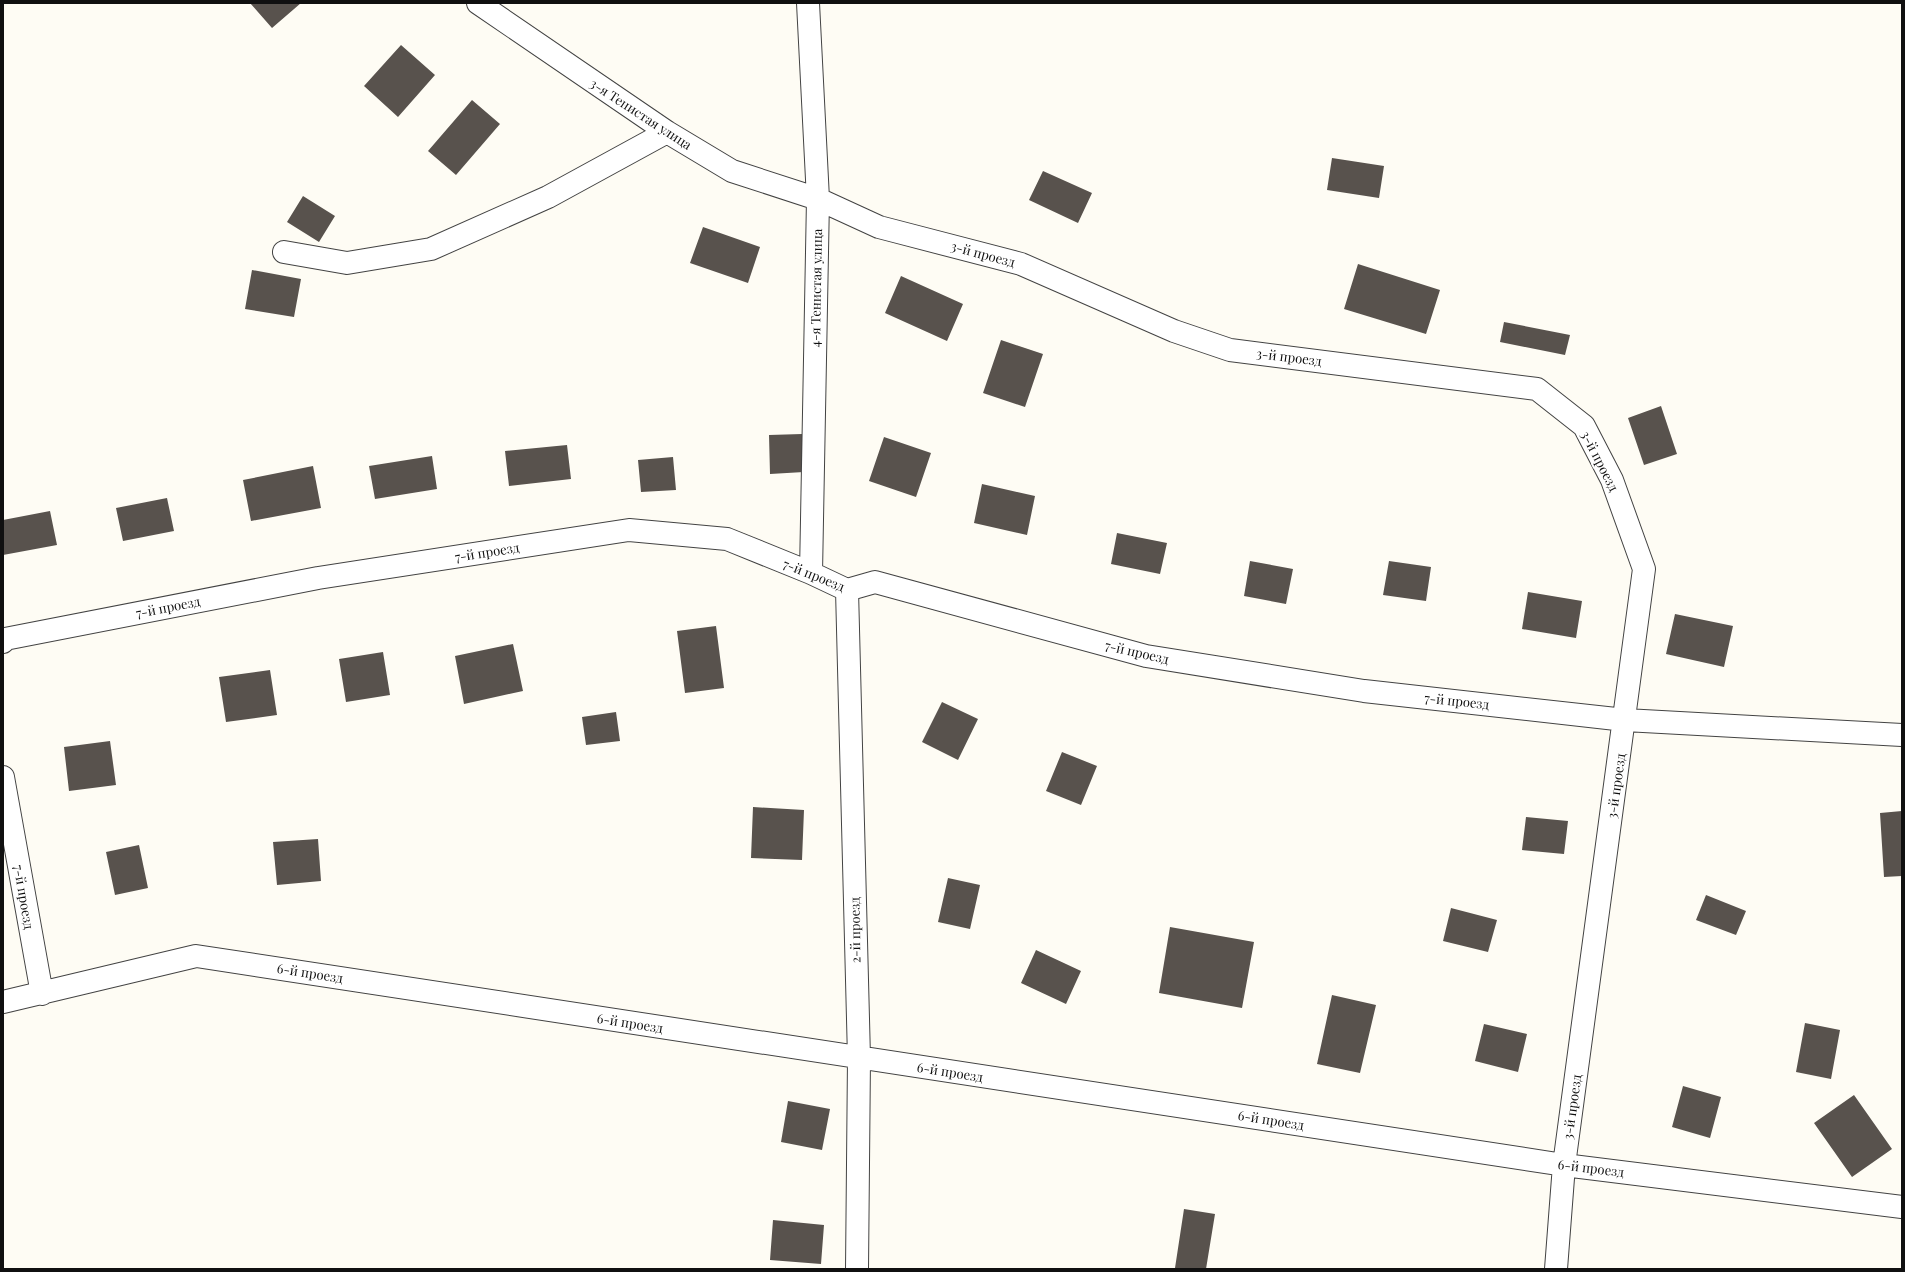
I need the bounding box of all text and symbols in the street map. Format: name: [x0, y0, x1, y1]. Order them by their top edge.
street label: 3-я Тенистая улица: [587, 74, 696, 153]
street label: 4-я Тенистая улица: [806, 228, 825, 347]
street label: 3-й проезд: [949, 237, 1017, 270]
street label: 3-й проезд: [1255, 344, 1323, 369]
street label: 3-й проезд: [1578, 428, 1623, 494]
street label: 7-й проезд: [453, 538, 521, 565]
street label: 7-й проезд: [781, 554, 848, 595]
street label: 7-й проезд: [134, 592, 202, 621]
street label: 7-й проезд: [1103, 636, 1171, 667]
street label: 7-й проезд: [1424, 689, 1490, 712]
street label: 3-й проезд: [1603, 752, 1629, 820]
street label: 7-й проезд: [10, 863, 39, 931]
street label: 2-й проезд: [845, 897, 864, 963]
street label: 6-й проезд: [276, 959, 345, 986]
street label: 6-й проезд: [596, 1009, 665, 1036]
street label: 6-й проезд: [916, 1058, 985, 1085]
street label: 3-й проезд: [1559, 1073, 1585, 1141]
street label: 6-й проезд: [1237, 1106, 1306, 1133]
street label: 6-й проезд: [1557, 1155, 1625, 1180]

